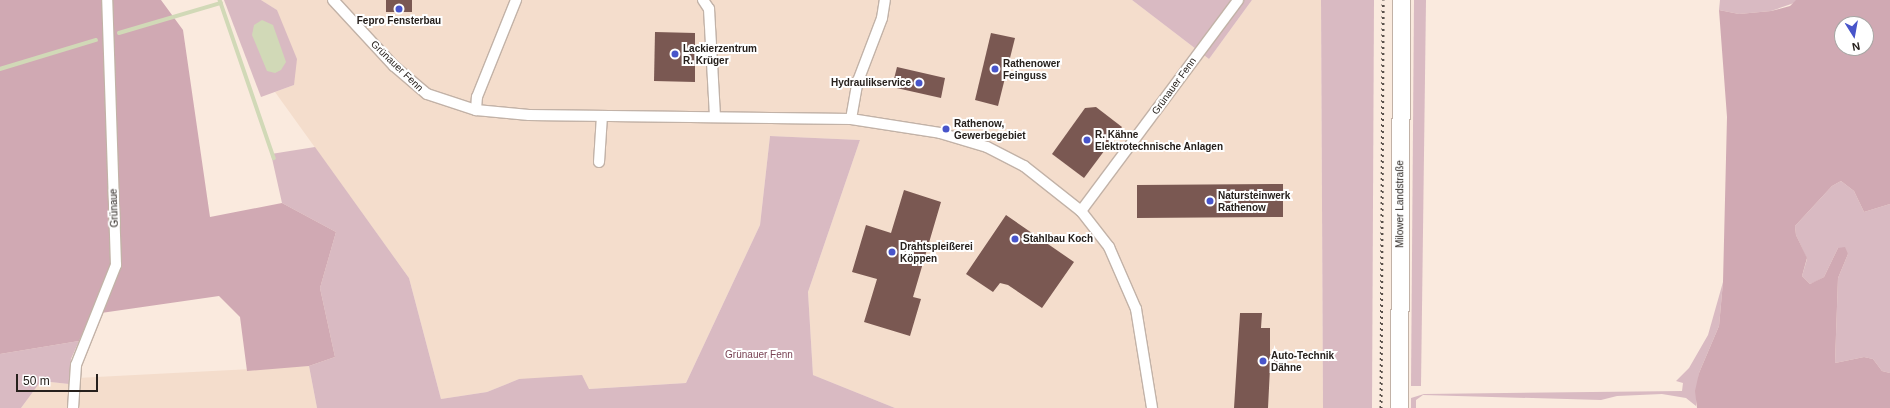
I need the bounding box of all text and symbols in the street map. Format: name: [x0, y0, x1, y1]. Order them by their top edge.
marker: Fepro Fensterbau: [394, 4, 404, 14]
place label: Fepro Fensterbau: [357, 15, 441, 27]
north arrow: [1834, 16, 1874, 56]
street label: Grünauer Fenn: [368, 38, 426, 94]
text: N: [1851, 40, 1861, 53]
place label: Lackierzentrum R. Krüger: [683, 42, 757, 66]
marker: Lackierzentrum R. Krüger: [670, 49, 680, 59]
street label: Grünauer Fenn: [1149, 55, 1199, 117]
place label: Rathenower Feinguss: [1003, 57, 1060, 80]
marker: Rathenower Feinguss: [990, 64, 1000, 74]
place label: Hydraulikservice: [831, 77, 911, 89]
marker: Hydraulikservice: [914, 78, 924, 88]
place label: Rathenow, Gewerbegebiet: [954, 117, 1026, 140]
marker: Rathenow, Gewerbegebiet: [941, 124, 951, 134]
place label: R. Kähne Elektrotechnische Anlagen: [1095, 128, 1223, 152]
marker: R. Kähne Elektrotechnische Anlagen: [1082, 135, 1092, 145]
street label: Milower Landstraße: [1394, 160, 1406, 248]
street label: Grünaue: [107, 188, 121, 228]
place label: Natursteinwerk Rathenow: [1218, 189, 1290, 212]
marker: Natursteinwerk Rathenow: [1205, 196, 1215, 206]
place label: Stahlbau Koch: [1023, 233, 1093, 245]
marker: Stahlbau Koch: [1010, 234, 1020, 244]
place label: Drahtspleißerei Köppen: [900, 240, 973, 264]
marker: Drahtspleißerei Köppen: [887, 247, 897, 257]
park label: Grünauer Fenn: [725, 349, 793, 361]
place label: Auto-Technik Dähne: [1271, 349, 1334, 372]
marker: Auto-Technik Dähne: [1258, 356, 1268, 366]
scale bar: [18, 366, 100, 392]
text: 50 m: [23, 374, 50, 388]

